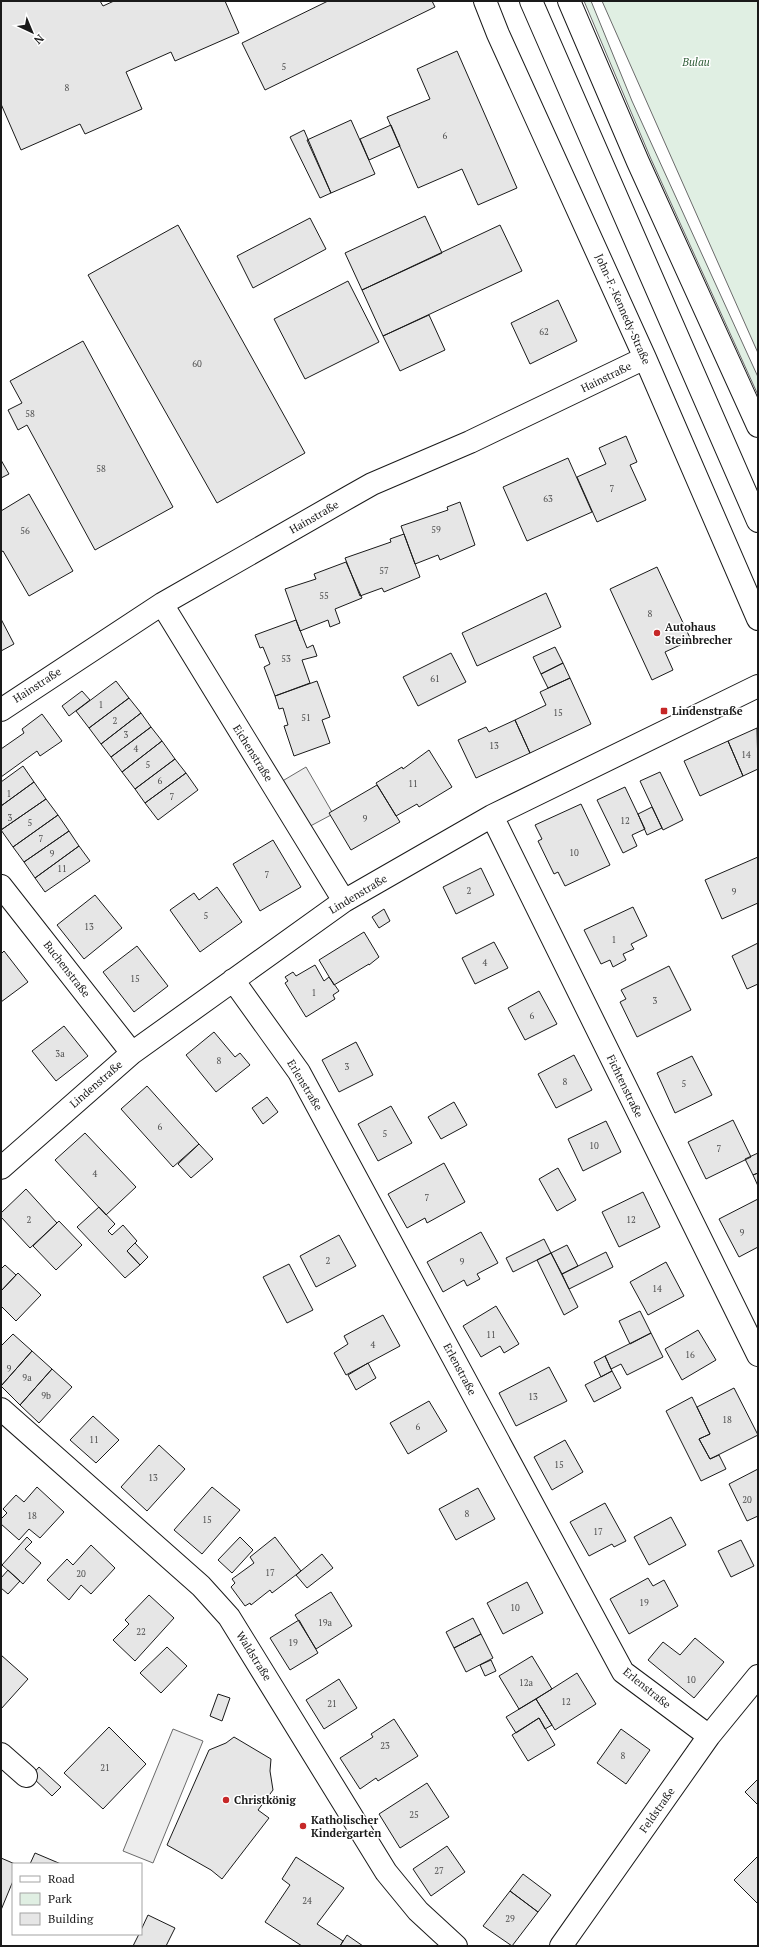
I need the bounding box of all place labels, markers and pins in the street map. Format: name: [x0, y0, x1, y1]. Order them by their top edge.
place label: Autohaus Steinbrecher: [665, 620, 733, 647]
marker: Autohaus Steinbrecher: [652, 628, 662, 638]
place label: Lindenstraße: [672, 704, 743, 718]
marker: Lindenstraße: [659, 706, 669, 716]
place label: Christkönig: [234, 1793, 296, 1807]
marker: Christkönig: [221, 1795, 231, 1805]
place label: Katholischer Kindergarten: [311, 1813, 381, 1840]
marker: Katholischer Kindergarten: [298, 1821, 308, 1831]

